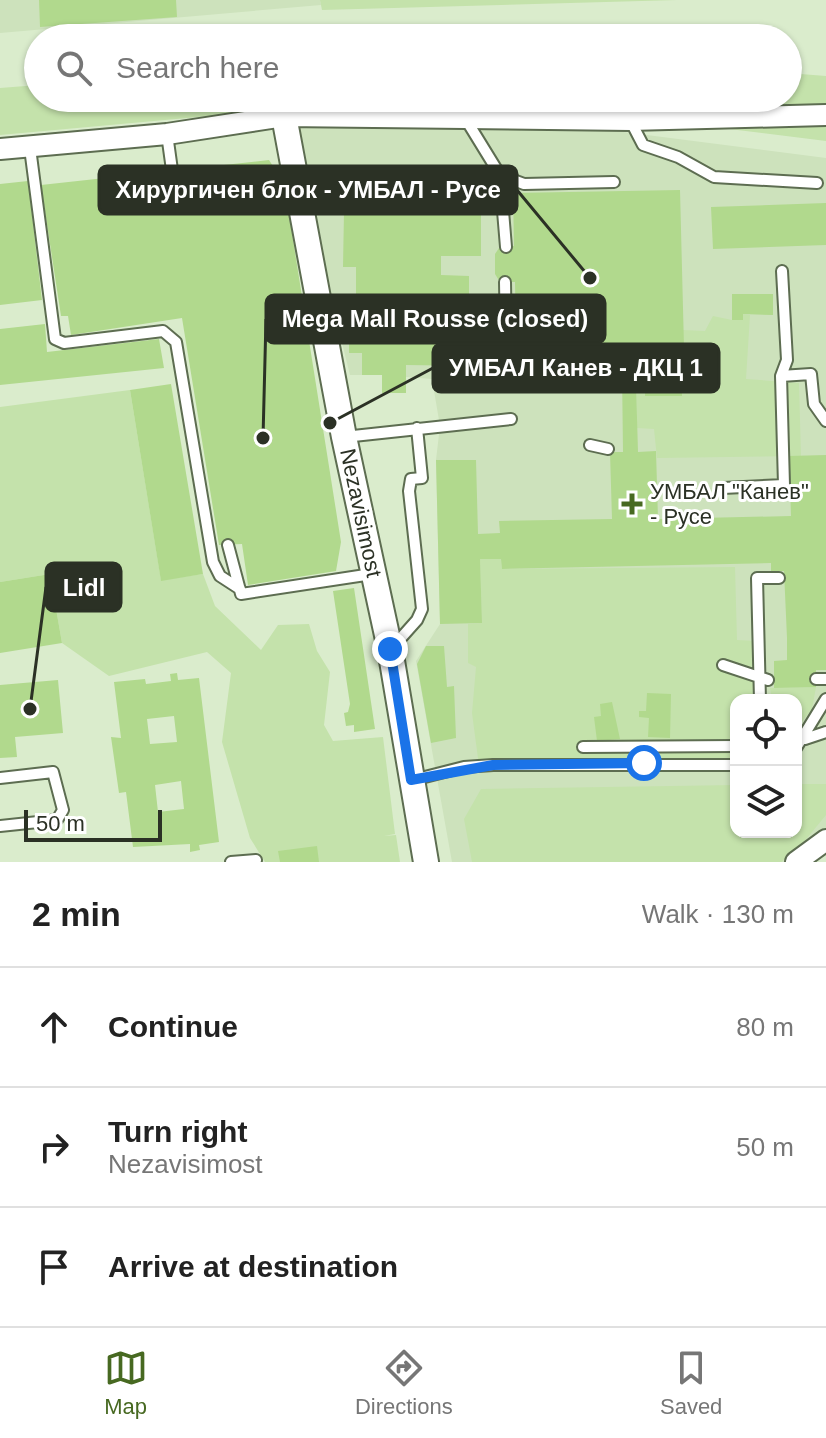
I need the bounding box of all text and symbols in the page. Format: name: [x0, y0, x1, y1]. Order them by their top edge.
search box: [24, 24, 802, 112]
icon: search: [52, 46, 96, 90]
text: Search here: [116, 51, 279, 84]
callout: Хирургичен блок - УМБАЛ - Русе: [99, 166, 517, 214]
text: Хирургичен блок - УМБАЛ - Русе: [115, 176, 501, 203]
callout: Mega Mall Rousse (closed): [266, 295, 605, 343]
text: Mega Mall Rousse (closed): [282, 305, 588, 332]
callout: УМБАЛ Канев - ДКЦ 1: [433, 344, 719, 392]
text: УМБАЛ Канев - ДКЦ 1: [449, 354, 703, 381]
street label: Nezavisimost: [335, 446, 387, 580]
place label: УМБАЛ "Канев" - Русе: [650, 479, 809, 529]
marker: УМБАЛ "Канев" - Русе: [621, 493, 643, 515]
callout: Lidl: [46, 563, 121, 611]
text: Lidl: [63, 574, 105, 601]
route end: [372, 631, 408, 667]
map controls: [730, 694, 802, 838]
button: locate: [730, 694, 802, 766]
route start: [626, 745, 662, 781]
button: layers: [730, 766, 802, 838]
scale bar: [24, 806, 162, 842]
text: 50 m: [36, 811, 85, 836]
text: 2 min: [32, 895, 121, 933]
text: Walk · 130 m: [642, 899, 794, 929]
icon: ahead: [32, 1005, 76, 1049]
text: Continue: [108, 1010, 238, 1043]
text: 80 m: [736, 1012, 794, 1042]
text: Turn right: [108, 1115, 247, 1148]
icon: right: [32, 1125, 76, 1169]
text: 50 m: [736, 1132, 794, 1162]
text: Nezavisimost: [108, 1149, 263, 1179]
icon: arrive: [32, 1245, 76, 1289]
text: Arrive at destination: [108, 1250, 398, 1283]
tab: Map: [104, 1346, 148, 1420]
tab: Directions: [355, 1346, 453, 1420]
tab: Saved: [660, 1346, 722, 1420]

